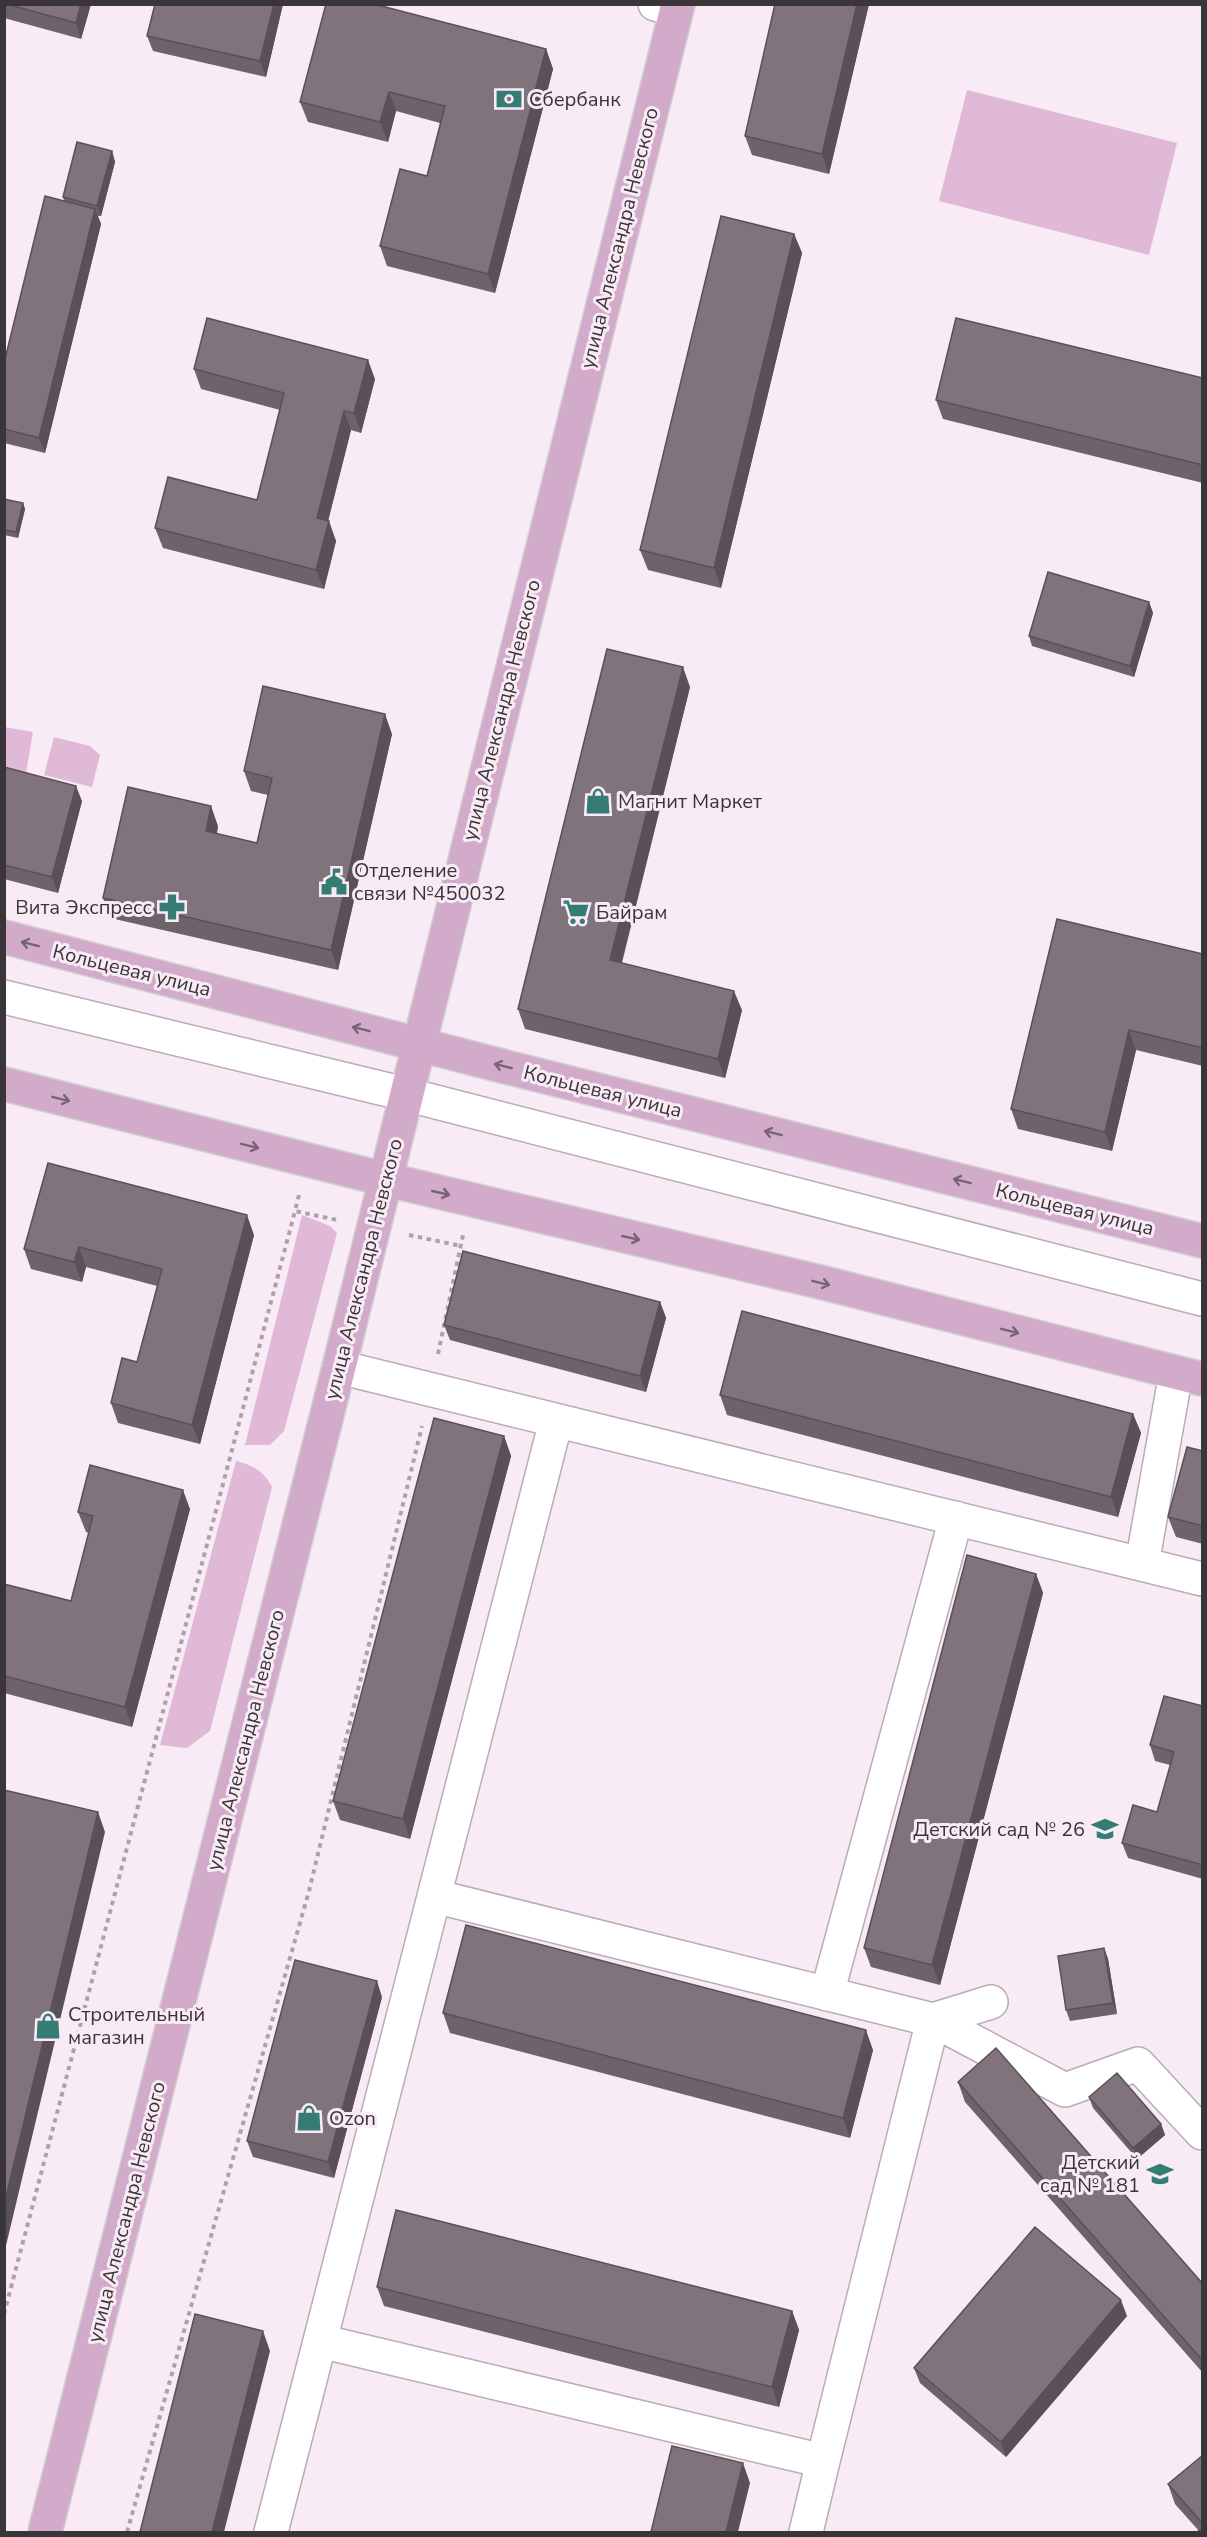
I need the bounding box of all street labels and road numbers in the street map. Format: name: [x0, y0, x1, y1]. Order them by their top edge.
street label: улица Александра Невского: [574, 105, 665, 372]
street label: улица Александра Невского: [456, 577, 547, 844]
street label: Кольцевая улица: [50, 938, 214, 1003]
street label: Кольцевая улица: [521, 1059, 685, 1124]
street label: улица Александра Невского: [318, 1136, 409, 1403]
street label: Кольцевая улица: [993, 1177, 1157, 1242]
street label: улица Александра Невского: [200, 1607, 291, 1874]
street label: улица Александра Невского: [81, 2079, 172, 2346]

